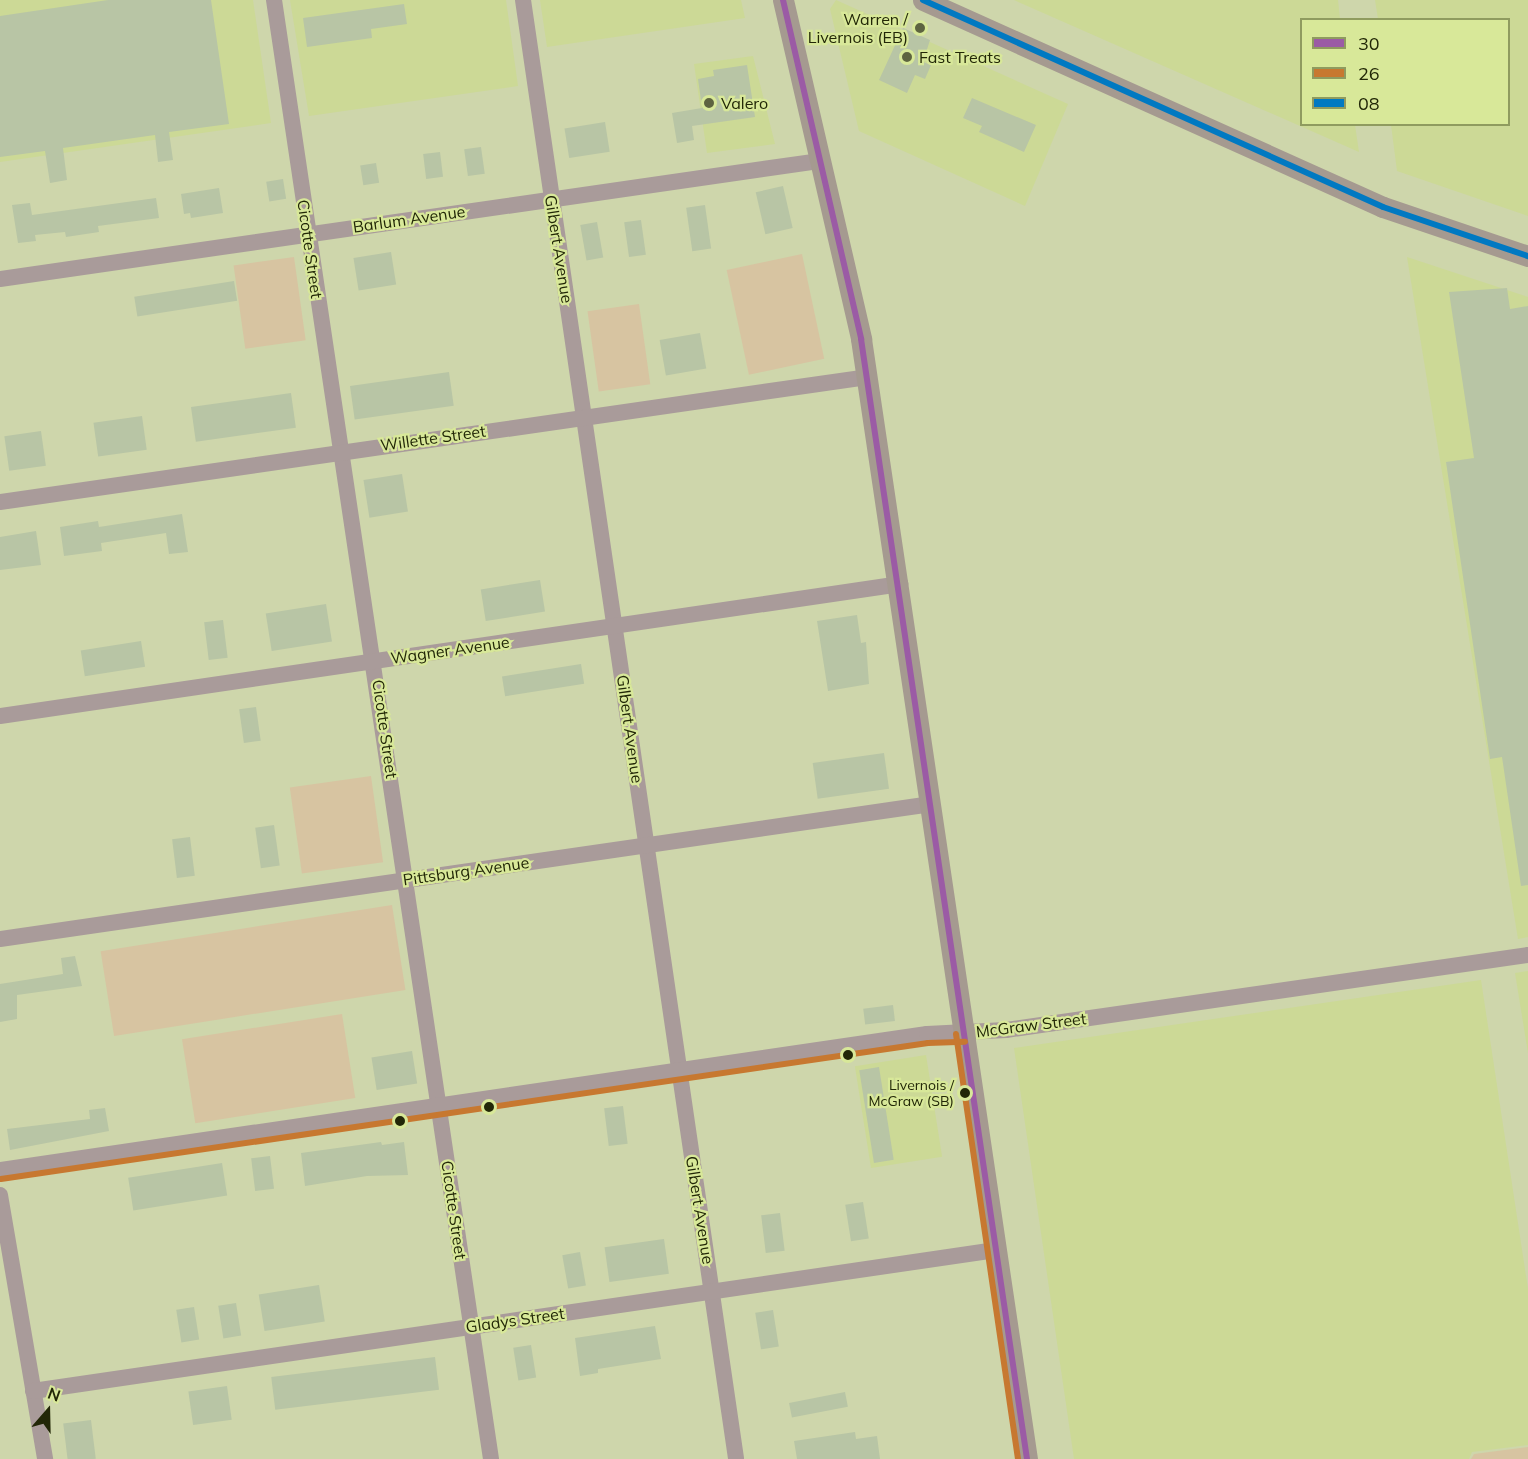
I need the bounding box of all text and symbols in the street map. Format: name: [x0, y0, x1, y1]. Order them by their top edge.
place label: Warren / Livernois (EB): [808, 9, 908, 47]
legend: [1300, 18, 1510, 126]
marker: Warren / Livernois (EB): [913, 21, 927, 35]
text: 30: [1358, 32, 1380, 55]
place label: Fast Treats: [919, 47, 1001, 67]
marker: Fast Treats: [900, 50, 914, 64]
text: 26: [1358, 62, 1380, 85]
text: 08: [1358, 92, 1380, 115]
place label: Valero: [721, 93, 768, 113]
marker: Valero: [702, 96, 716, 110]
street label: Gilbert Avenue: [541, 193, 577, 305]
street label: Cicotte Street: [294, 198, 326, 300]
street label: Barlum Avenue: [352, 202, 466, 236]
street label: Willette Street: [379, 421, 487, 455]
street label: Wagner Avenue: [389, 632, 511, 668]
street label: Gilbert Avenue: [613, 674, 647, 784]
street label: Cicotte Street: [369, 678, 401, 780]
street label: Pittsburg Avenue: [402, 853, 530, 889]
street label: McGraw Street: [975, 1009, 1087, 1041]
unlabelled marker: [842, 1049, 854, 1061]
place label: Livernois / McGraw (SB): [869, 1077, 954, 1110]
marker: Livernois / McGraw (SB): [959, 1087, 971, 1099]
unlabelled marker: [483, 1101, 495, 1113]
unlabelled marker: [394, 1115, 406, 1127]
street label: Gilbert Avenue: [682, 1154, 718, 1266]
street label: Cicotte Street: [438, 1159, 470, 1261]
street label: Gladys Street: [464, 1304, 566, 1336]
north arrow: [18, 1381, 78, 1441]
text: N: [45, 1383, 63, 1406]

